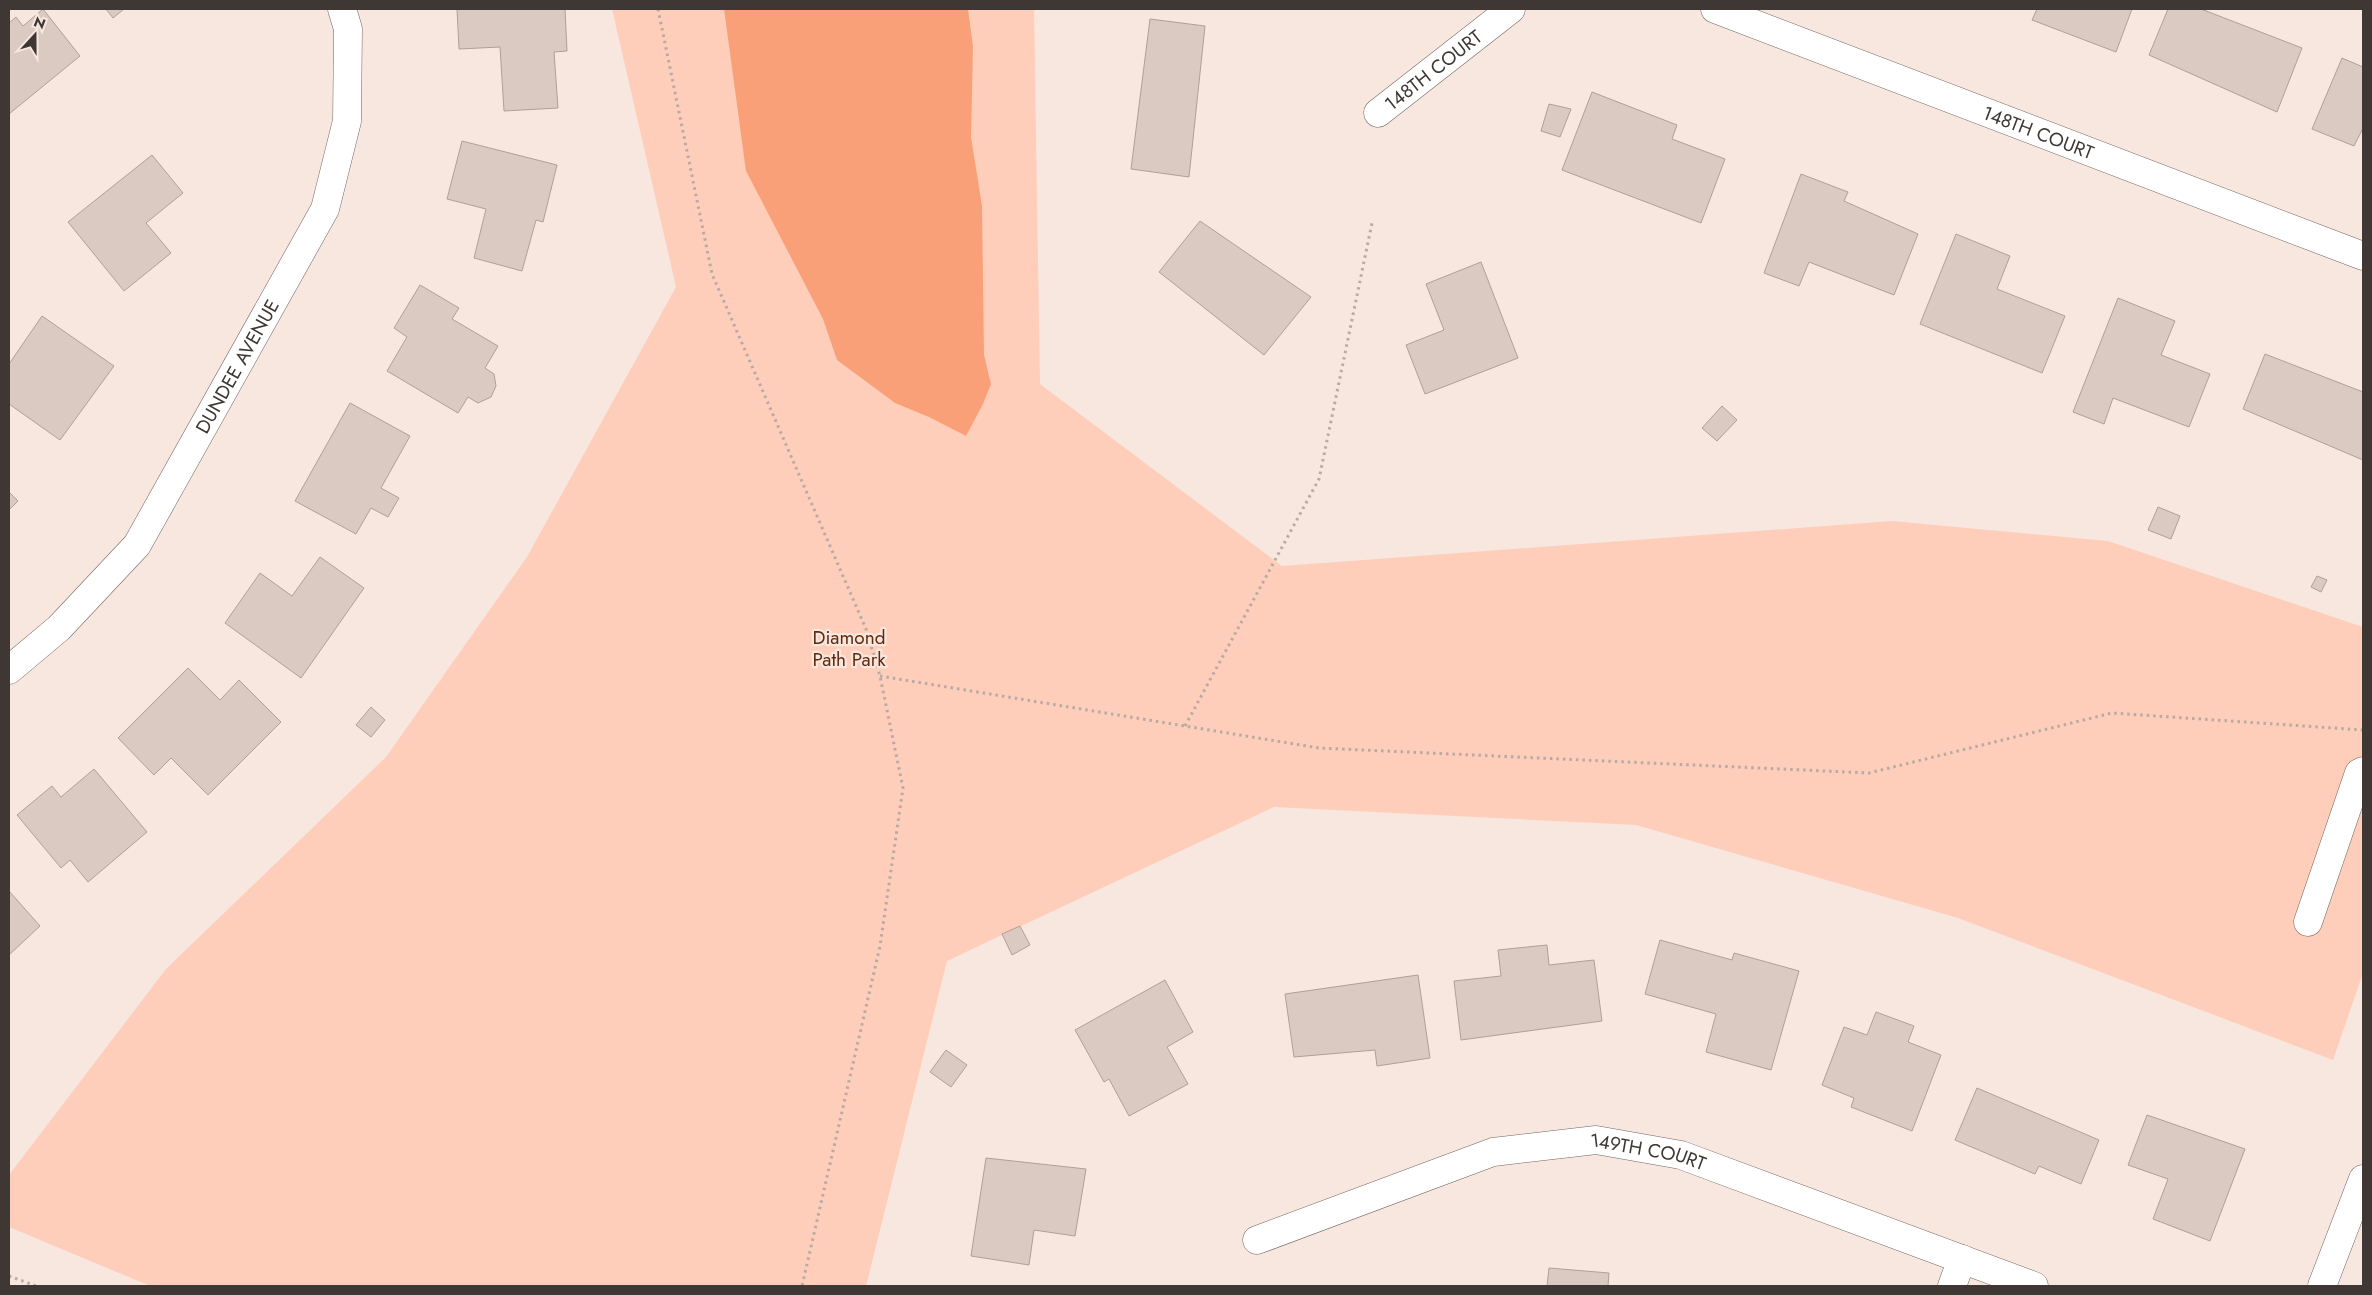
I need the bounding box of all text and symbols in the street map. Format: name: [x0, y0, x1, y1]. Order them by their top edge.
north arrow: [10, 10, 60, 60]
text: N: [31, 12, 48, 34]
street label: 148TH COURT: [1379, 23, 1488, 117]
street label: 148TH COURT: [1979, 99, 2098, 166]
street label: DUNDEE AVENUE: [189, 294, 285, 438]
park label: Diamond Path Park: [812, 624, 886, 673]
street label: 149TH COURT: [1589, 1126, 1710, 1177]

